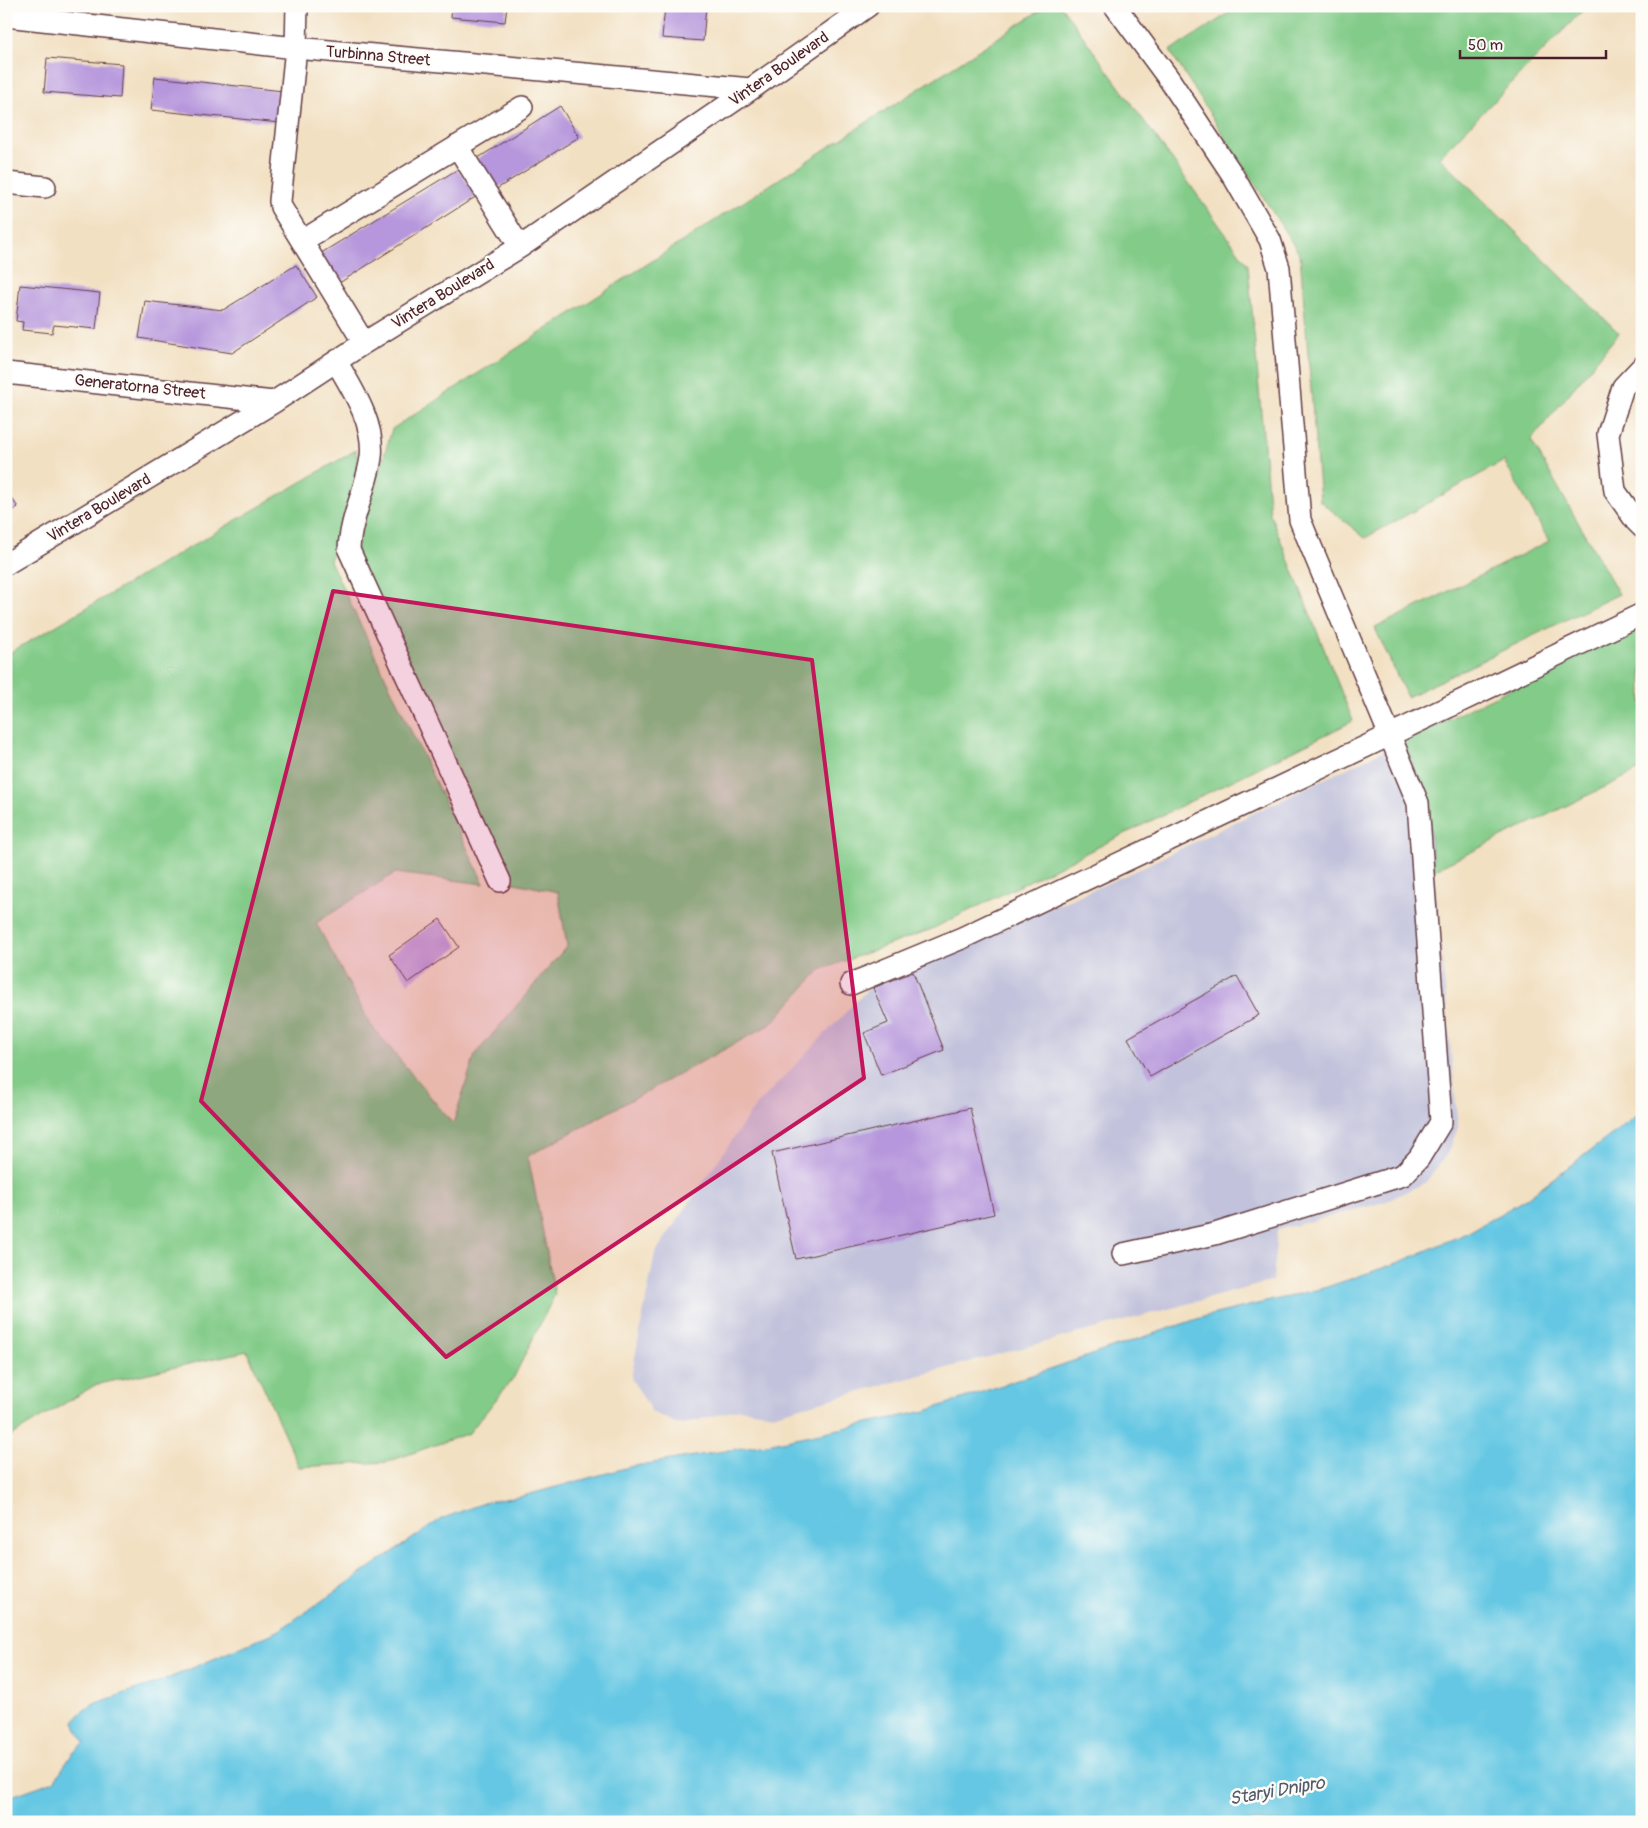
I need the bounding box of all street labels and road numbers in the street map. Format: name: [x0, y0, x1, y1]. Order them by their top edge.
street label: Vintera Boulevard: [725, 27, 833, 111]
street label: Turbinna Street: [325, 41, 432, 71]
street label: Vintera Boulevard: [388, 254, 498, 334]
street label: Generatorna Street: [73, 370, 207, 404]
street label: Vintera Boulevard: [44, 469, 154, 547]

